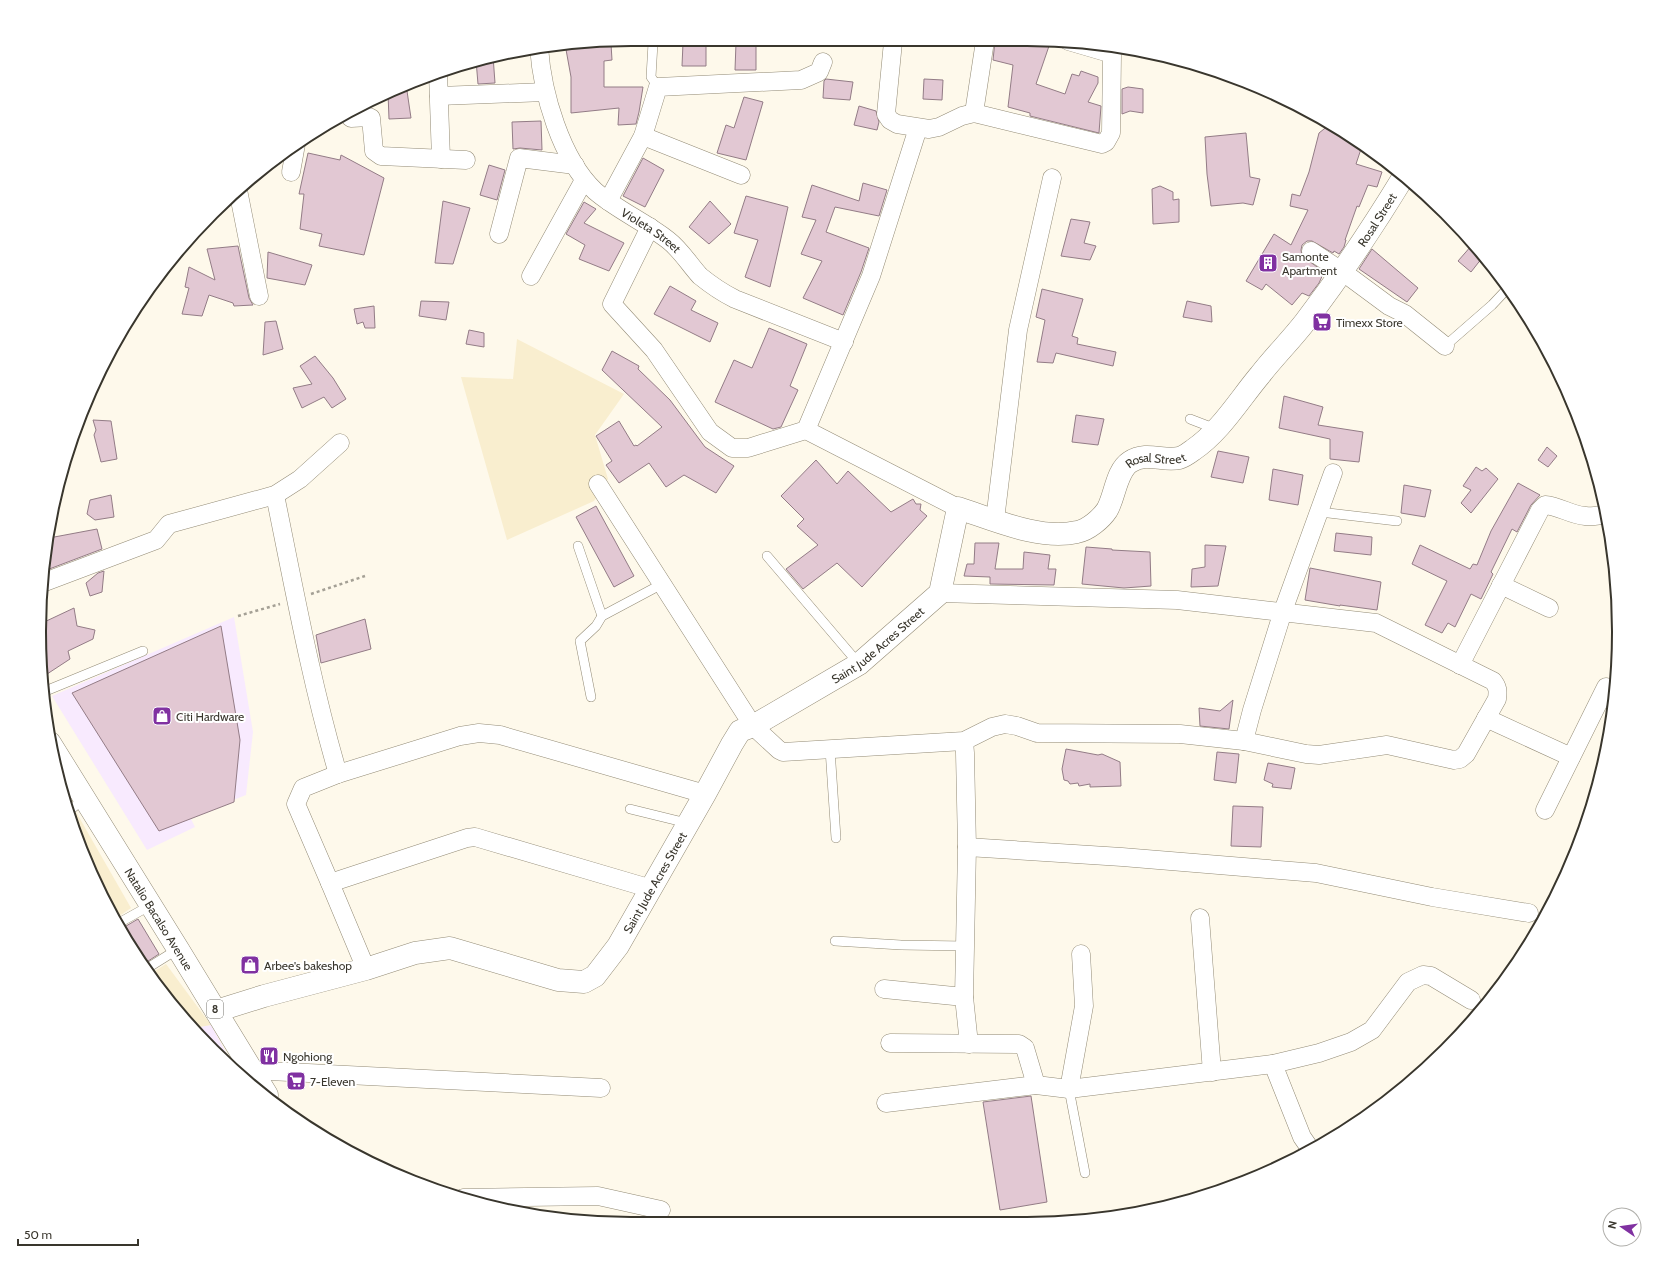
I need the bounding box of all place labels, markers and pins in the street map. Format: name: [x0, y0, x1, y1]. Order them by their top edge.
place label: Samonte Apartment: [1282, 249, 1337, 278]
building icon: Samonte Apartment: [1257, 252, 1279, 274]
supermarket icon: Timexx Store: [1311, 311, 1333, 333]
place label: Timexx Store: [1336, 315, 1403, 330]
shop icon: Citi Hardware: [151, 705, 173, 727]
place label: Citi Hardware: [176, 709, 244, 724]
shop icon: Arbee's bakeshop: [239, 954, 261, 976]
place label: Arbee's bakeshop: [264, 958, 352, 973]
restaurant icon: Ngohiong: [258, 1045, 280, 1067]
place label: Ngohiong: [283, 1049, 333, 1064]
supermarket icon: 7-Eleven: [285, 1070, 307, 1092]
place label: 7-Eleven: [310, 1074, 355, 1089]

